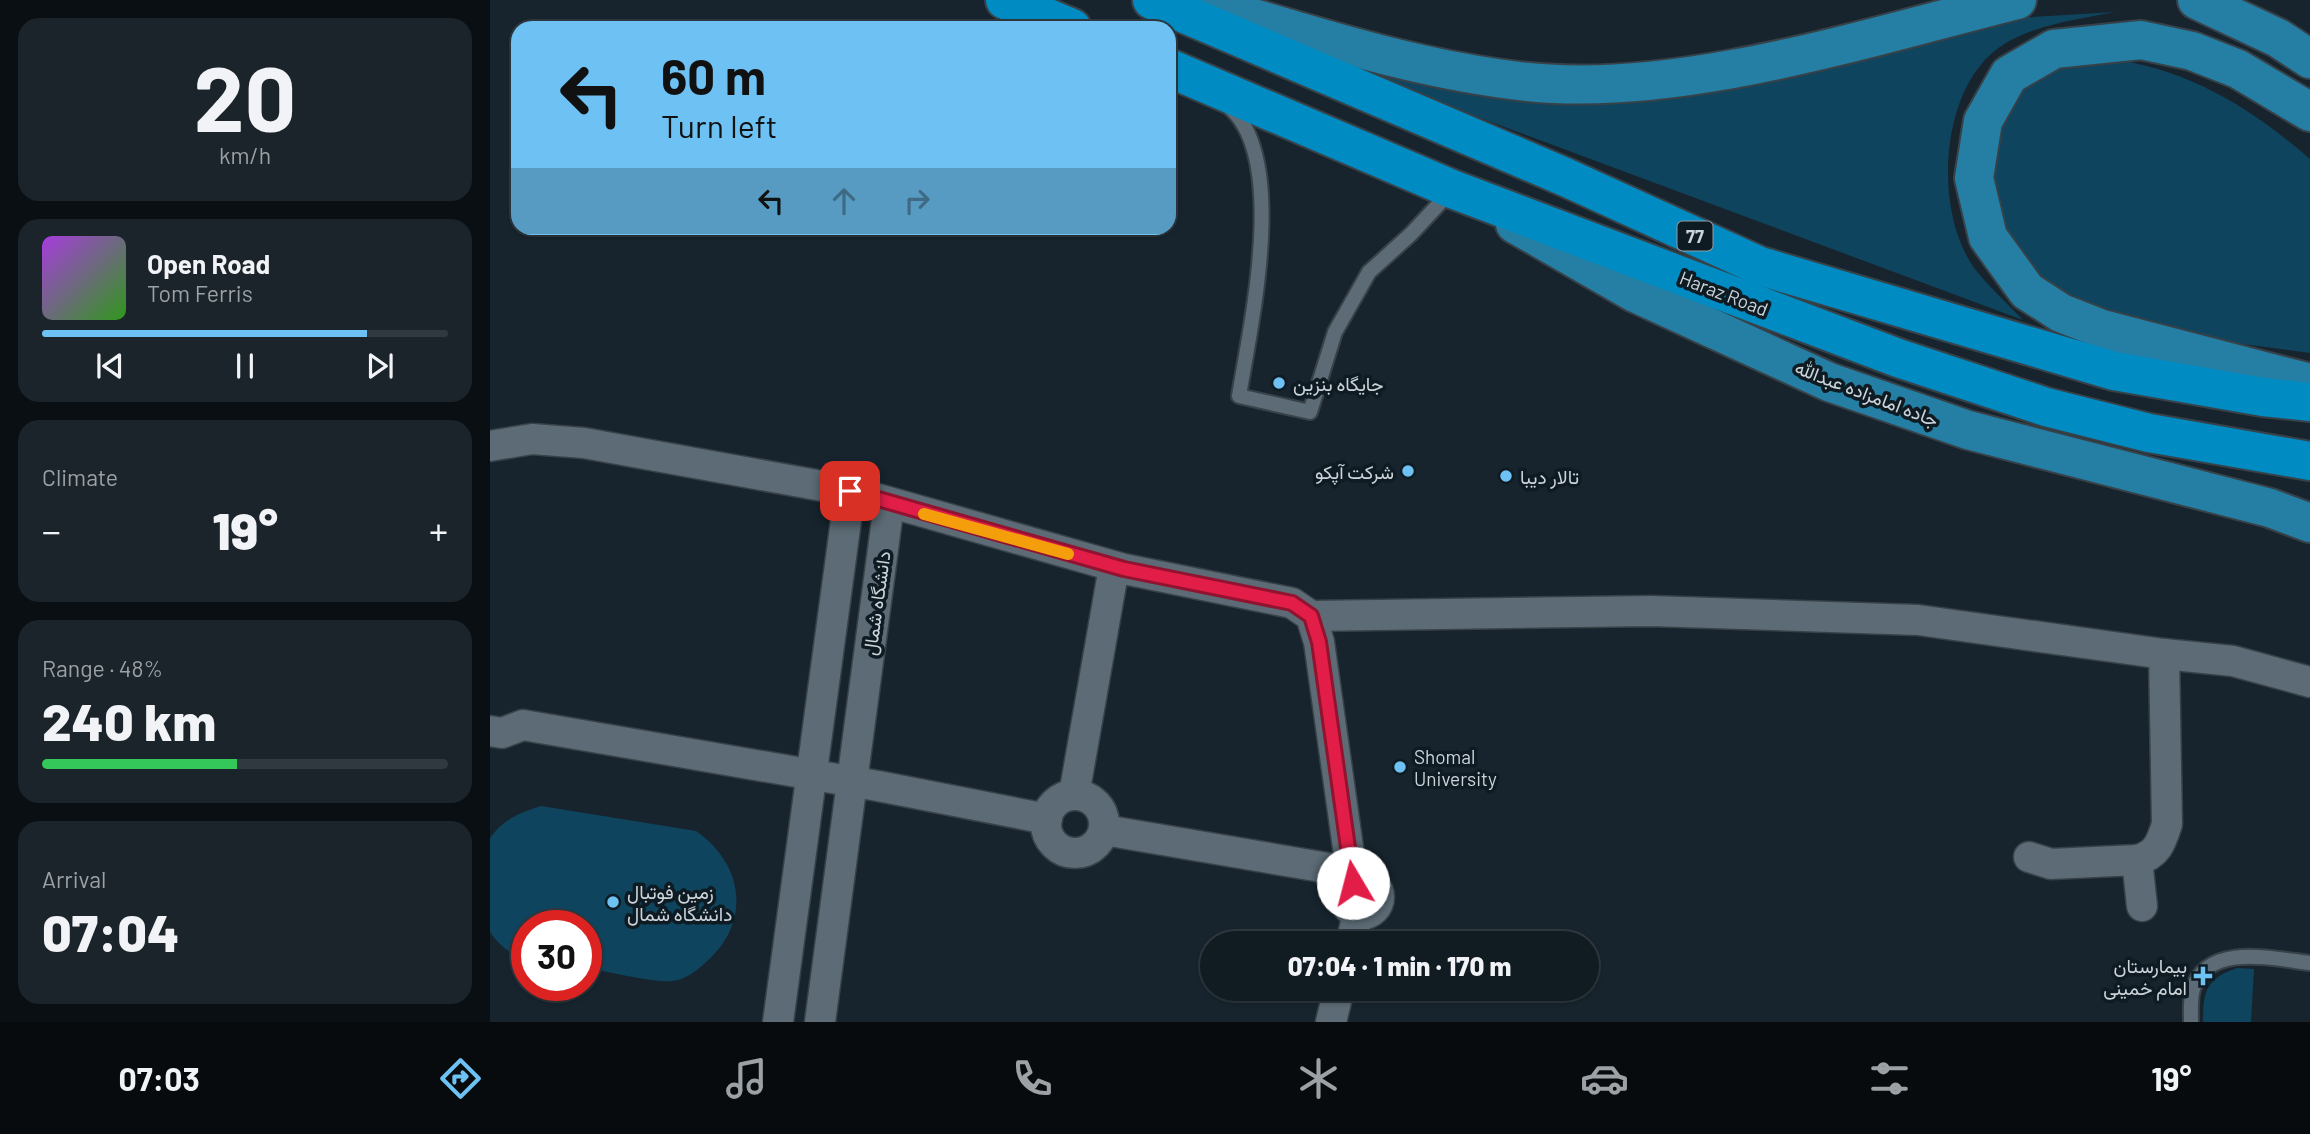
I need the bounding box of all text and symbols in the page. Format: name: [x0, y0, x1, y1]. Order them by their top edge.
text: 20: [194, 41, 296, 150]
text: 60 m: [661, 46, 766, 105]
icon: left: [546, 49, 637, 140]
text: Turn left: [661, 106, 778, 144]
text: km/h: [219, 141, 271, 169]
icon: left: [752, 182, 790, 220]
icon: ahead: [825, 182, 863, 220]
icon: right: [898, 182, 936, 220]
road number: 77: [1678, 222, 1712, 250]
text: Open Road: [147, 248, 270, 279]
street label: Haraz Road: [1676, 266, 1772, 320]
text: Tom Ferris: [147, 279, 253, 307]
icon: previous: [91, 347, 129, 385]
icon: pause: [226, 347, 264, 385]
icon: next: [361, 347, 399, 385]
street label: جاده امامزاده عبدالله: [1792, 355, 1942, 432]
place label: جایگاه بنزین: [1293, 372, 1384, 396]
marker: جایگاه بنزین: [1271, 375, 1287, 391]
place label: شرکت آپکو: [1315, 460, 1394, 486]
pin: [820, 461, 880, 521]
text: Climate: [42, 463, 118, 491]
marker: شرکت آپکو: [1400, 463, 1416, 479]
place label: تالار دیبا: [1520, 465, 1579, 489]
marker: تالار دیبا: [1498, 468, 1514, 484]
icon: arrive: [831, 472, 869, 510]
text: 19°: [212, 498, 278, 560]
text: −: [42, 507, 61, 553]
text: +: [429, 507, 448, 553]
street label: دانشگاه شمال: [857, 549, 896, 657]
text: Range · 48%: [42, 654, 163, 682]
text: 240 km: [42, 689, 216, 751]
place label: Shomal University: [1414, 745, 1497, 790]
marker: Shomal University: [1392, 759, 1408, 775]
position arrow: [1316, 846, 1390, 920]
text: Arrival: [42, 865, 106, 893]
place label: زمین فوتبال دانشگاه شمال: [627, 880, 732, 926]
marker: زمین فوتبال دانشگاه شمال: [605, 894, 621, 910]
text: 07:04: [42, 900, 179, 962]
speed limit sign: 30: [511, 910, 602, 1001]
text: 07:04 · 1 min · 170 m: [1288, 950, 1511, 981]
place label: بیمارستان امام خمینی: [2103, 954, 2187, 1001]
marker: بیمارستان امام خمینی: [2193, 966, 2213, 986]
icon: directions: [436, 1054, 485, 1103]
icon: music: [722, 1054, 771, 1103]
icon: phone: [1008, 1054, 1057, 1103]
icon: climate: [1294, 1054, 1343, 1103]
icon: car: [1580, 1054, 1629, 1103]
icon: filters: [1865, 1054, 1914, 1103]
text: 07:03: [118, 1059, 200, 1097]
text: 19°: [2151, 1059, 2192, 1097]

